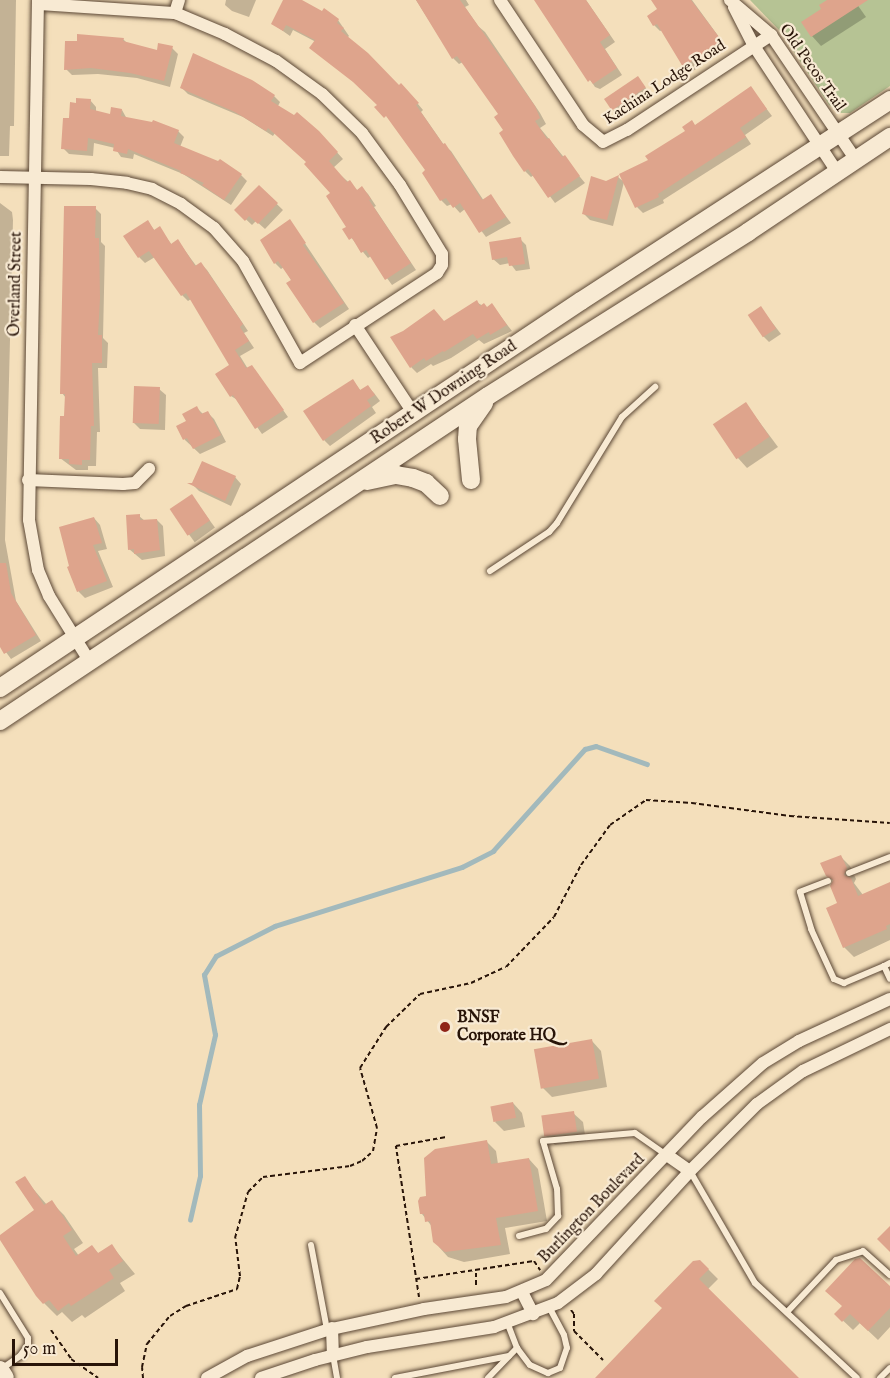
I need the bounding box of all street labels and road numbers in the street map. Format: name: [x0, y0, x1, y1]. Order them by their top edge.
street label: Old Pecos Trail: [775, 21, 849, 115]
street label: Kachina Lodge Road: [600, 36, 730, 130]
street label: Overland Street: [5, 231, 27, 337]
street label: Robert W Downing Road: [367, 337, 521, 449]
street label: Burlington Boulevard: [535, 1150, 649, 1268]

